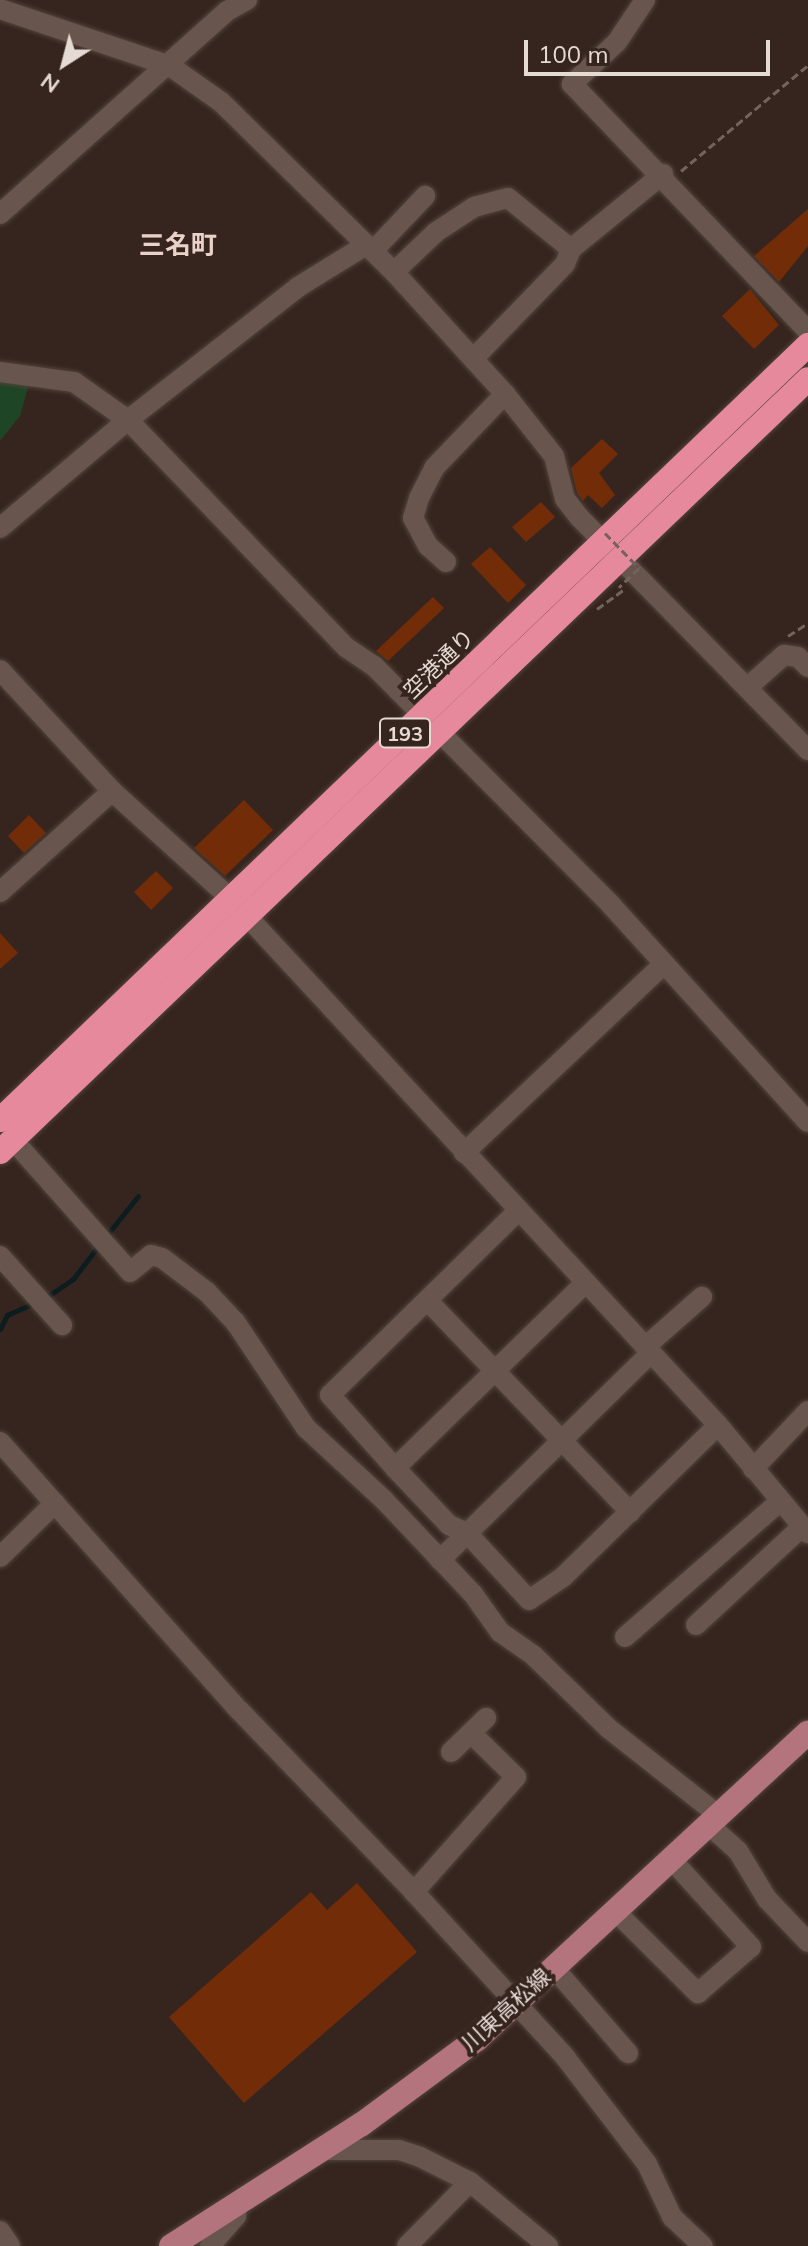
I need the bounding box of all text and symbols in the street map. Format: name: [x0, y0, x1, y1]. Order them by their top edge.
north arrow: [24, 24, 104, 104]
scale bar: [528, 24, 774, 74]
text: 100 m: [538, 39, 609, 69]
text: N: [35, 67, 65, 100]
district label: 三名町: [139, 229, 217, 261]
street label: 空港通り: [398, 624, 480, 704]
road number: 193: [379, 717, 431, 749]
street label: 川東高松線: [456, 1963, 556, 2057]

